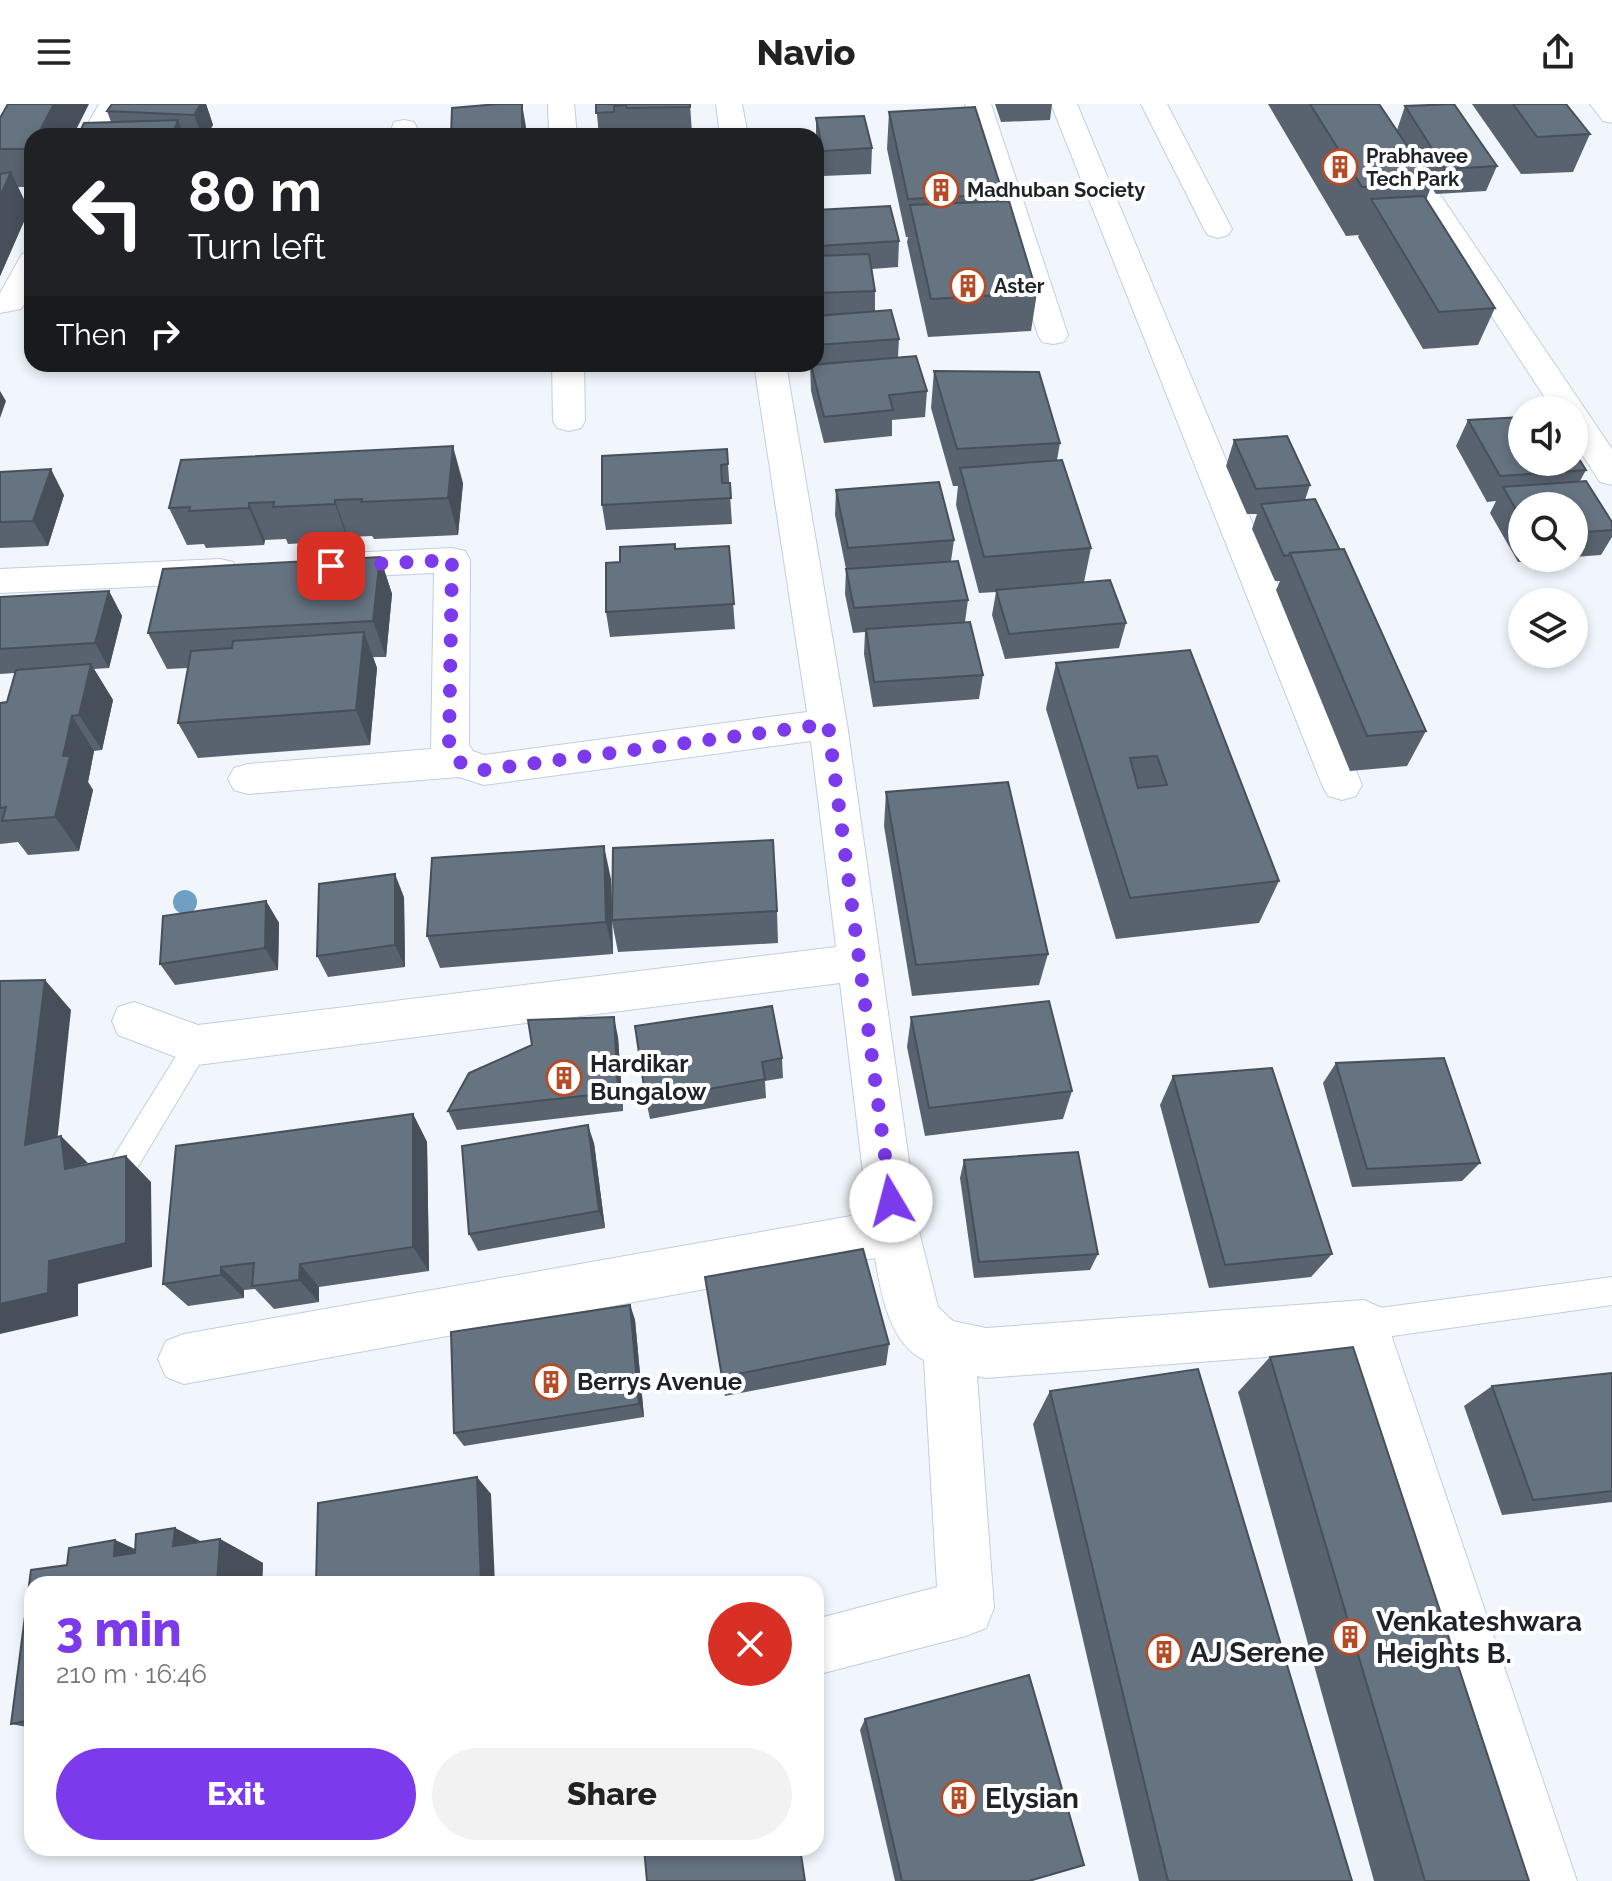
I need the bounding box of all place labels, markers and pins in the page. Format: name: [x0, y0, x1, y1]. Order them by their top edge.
place label: Prabhavee Tech Park: [1366, 144, 1468, 191]
building icon: Prabhavee Tech Park: [1321, 148, 1359, 186]
building icon: Madhuban Society: [922, 171, 960, 209]
place label: Madhuban Society: [967, 178, 1145, 202]
building icon: Aster: [949, 267, 987, 305]
place label: Aster: [994, 274, 1045, 298]
pin: [297, 532, 365, 600]
place label: Hardikar Bungalow: [590, 1049, 707, 1106]
building icon: Hardikar Bungalow: [545, 1059, 583, 1097]
building icon: Berrys Avenue: [532, 1363, 570, 1401]
place label: Berrys Avenue: [577, 1367, 742, 1396]
place label: Venkateshwara Heights B.: [1376, 1605, 1582, 1670]
building icon: Venkateshwara Heights B.: [1331, 1618, 1369, 1656]
building icon: AJ Serene: [1145, 1633, 1183, 1671]
place label: AJ Serene: [1190, 1636, 1325, 1669]
building icon: Elysian: [940, 1779, 978, 1817]
place label: Elysian: [985, 1782, 1079, 1815]

